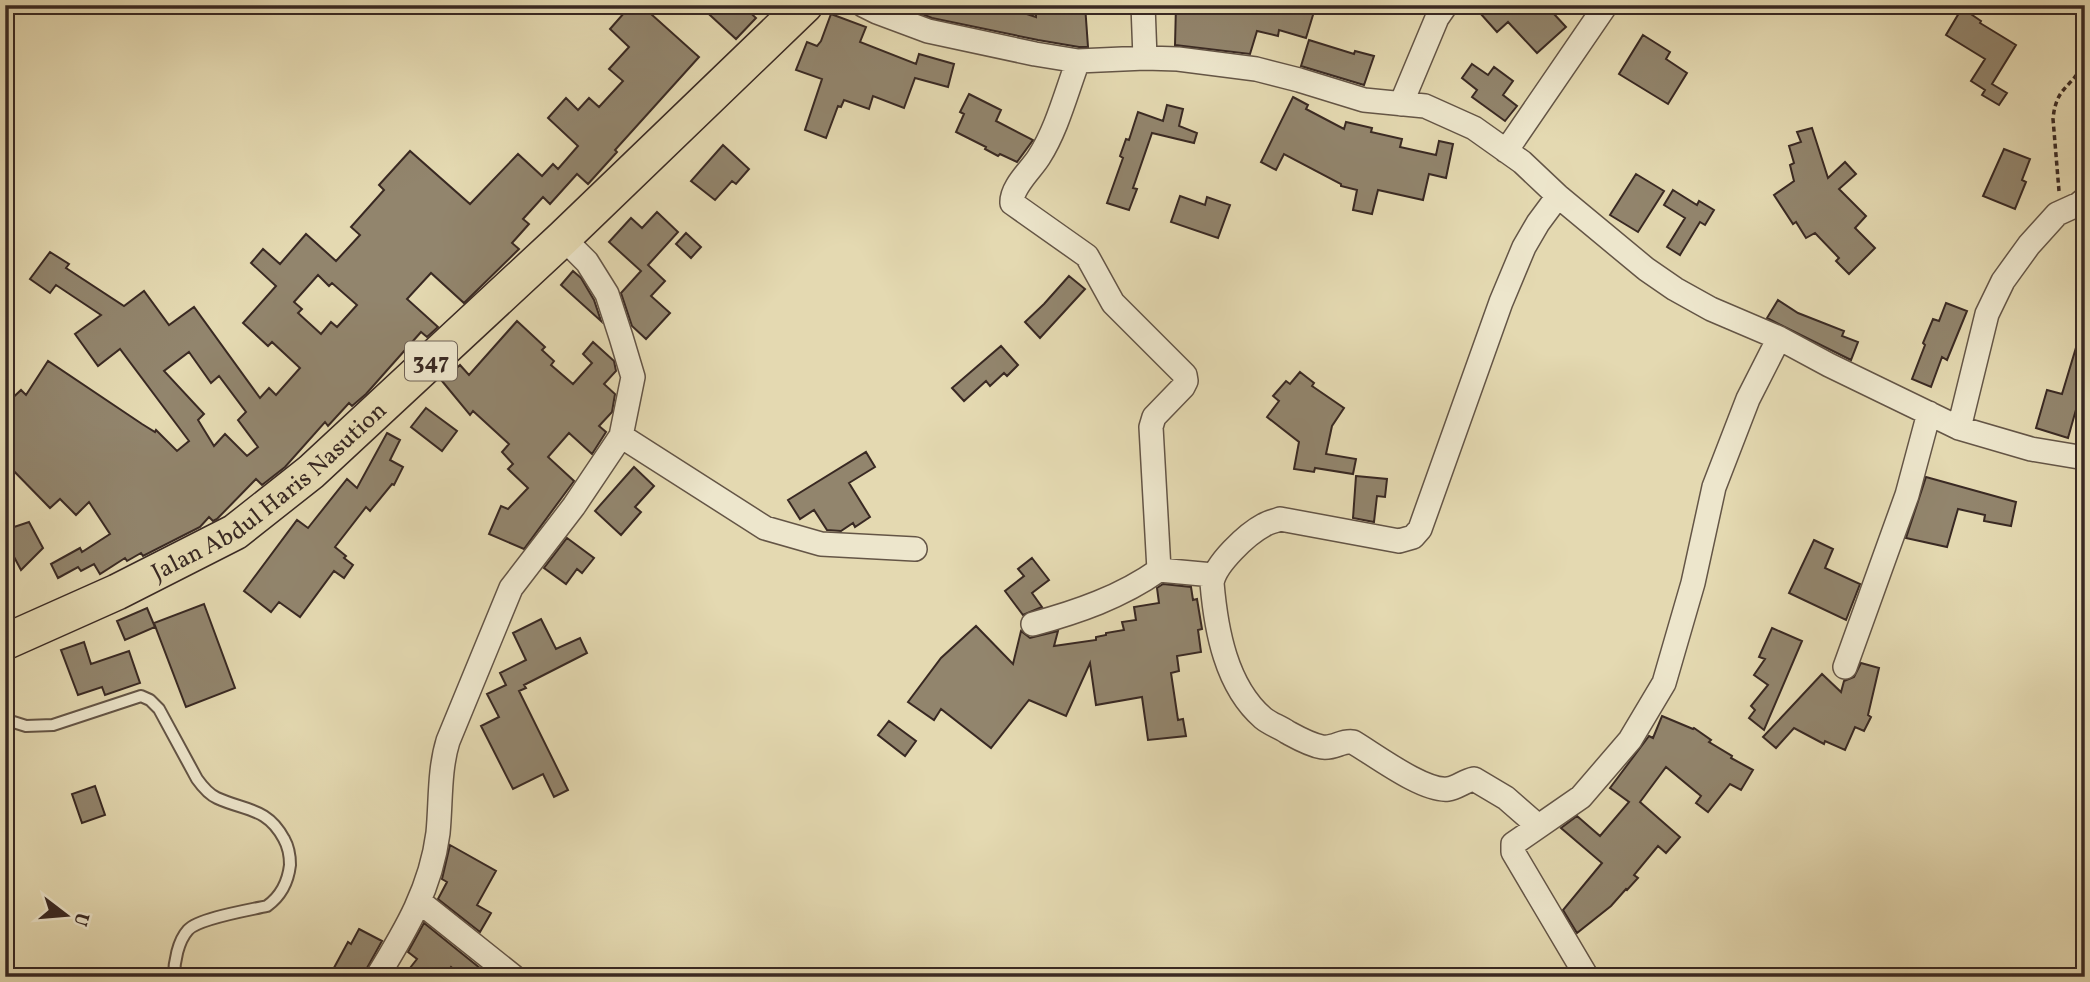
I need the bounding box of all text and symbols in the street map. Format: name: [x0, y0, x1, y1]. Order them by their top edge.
road number: 347: [405, 342, 457, 380]
street label: Jalan Abdul Haris Nasution: [146, 395, 395, 591]
north arrow: [32, 880, 102, 950]
text: U: [66, 909, 95, 929]

